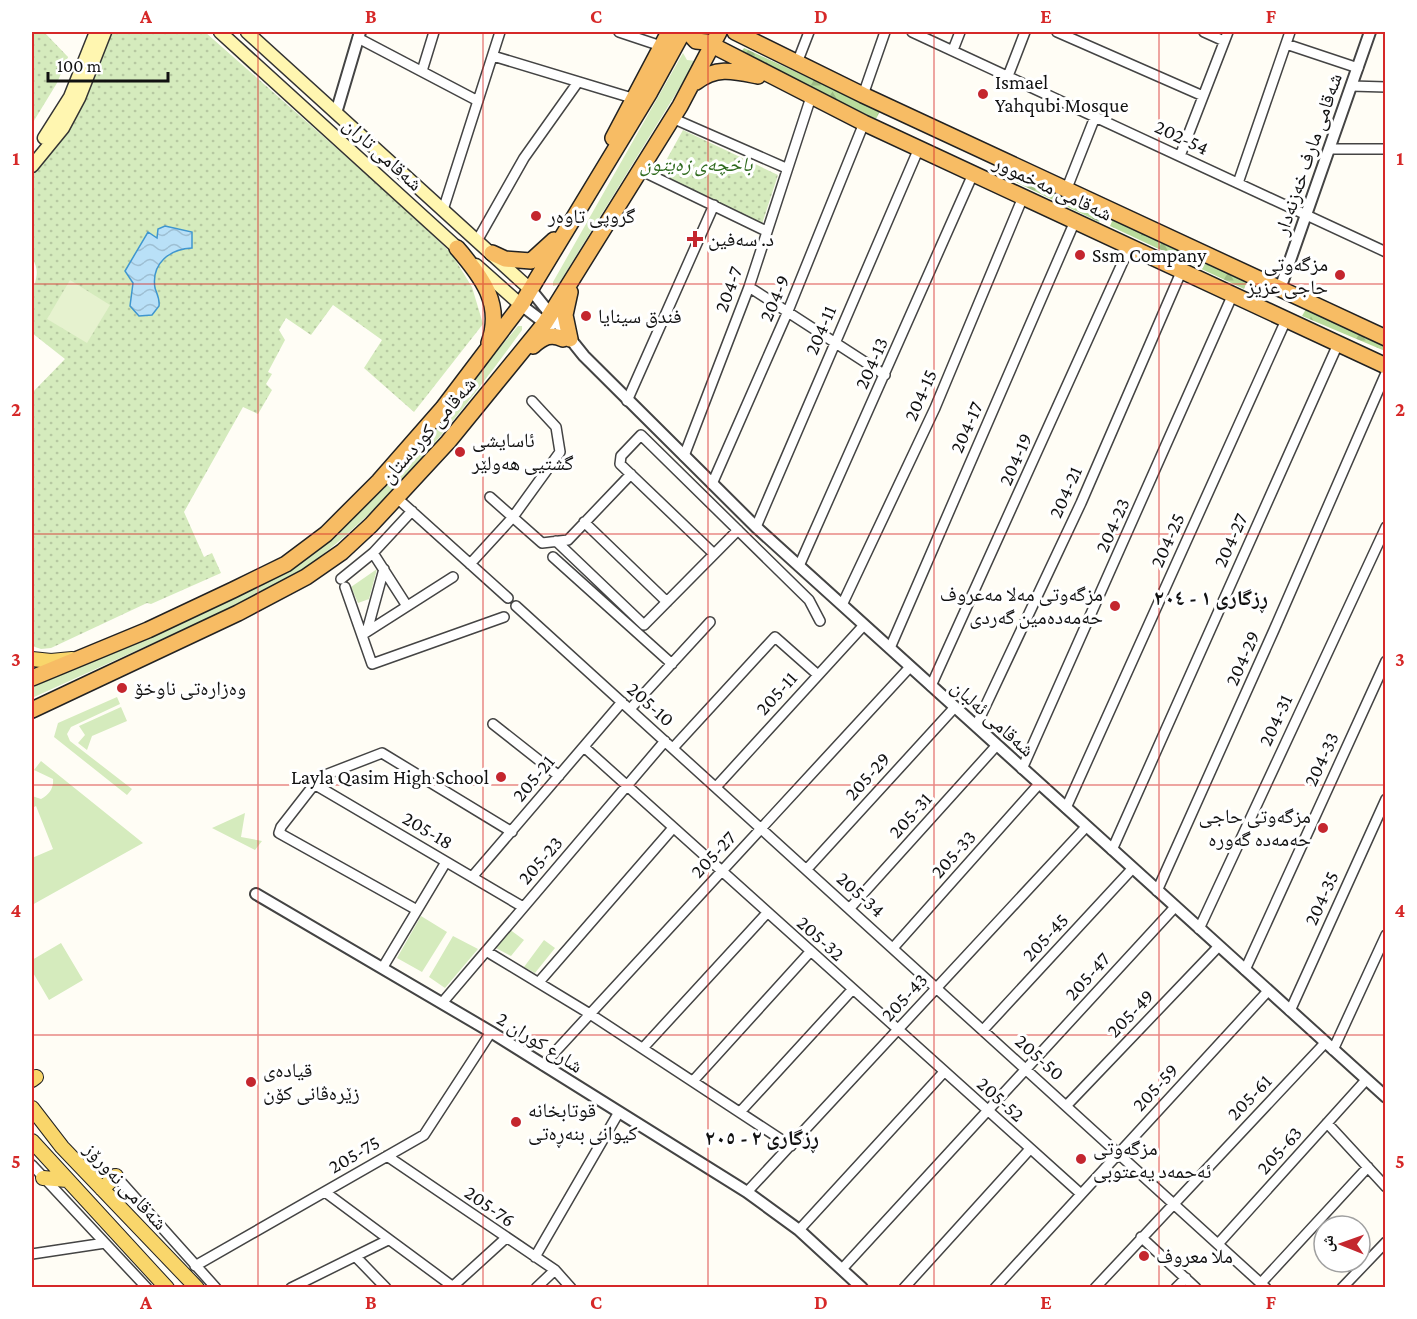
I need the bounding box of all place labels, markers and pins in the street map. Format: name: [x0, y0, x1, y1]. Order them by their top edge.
place label: Ismael Yahqubi Mosque: [995, 71, 1129, 117]
marker: Ismael Yahqubi Mosque: [976, 87, 990, 101]
place label: گروپی تاوەر: [547, 205, 635, 228]
marker: گروپی تاوەر: [529, 209, 543, 223]
place label: د. سەفین: [708, 228, 774, 251]
marker: د. سەفین: [686, 230, 704, 248]
place label: Ssm Company: [1092, 244, 1207, 267]
marker: Ssm Company: [1073, 248, 1087, 262]
place label: مزگەوتی حاجی عزیز: [1246, 253, 1328, 299]
marker: مزگەوتی حاجی عزیز: [1333, 268, 1347, 282]
place label: فندق سينايا: [598, 305, 682, 328]
marker: فندق سينايا: [579, 309, 593, 323]
place label: ئاسایشی گشتیی هەولێر: [471, 429, 574, 475]
marker: ئاسایشی گشتیی هەولێر: [453, 445, 467, 459]
place label: مزگەوتی مەلا مەعروف حەمەدەمین گەردی: [940, 583, 1103, 629]
marker: مزگەوتی مەلا مەعروف حەمەدەمین گەردی: [1108, 599, 1122, 613]
place label: وەزارەتی ناوخۆ: [134, 677, 246, 700]
marker: وەزارەتی ناوخۆ: [115, 681, 129, 695]
place label: Layla Qasim High School: [291, 766, 489, 789]
marker: Layla Qasim High School: [494, 770, 508, 784]
place label: مزگه‌وتی حاجی حه‌مه‌ده‌ گه‌وره: [1199, 805, 1311, 850]
marker: مزگه‌وتی حاجی حه‌مه‌ده‌ گه‌وره: [1316, 821, 1330, 835]
place label: قیادەی زێرەڤانی کۆن: [263, 1059, 360, 1105]
marker: قیادەی زێرەڤانی کۆن: [244, 1075, 258, 1089]
place label: قوتابخانە کیوانی بنەڕەتی: [528, 1099, 637, 1149]
marker: قوتابخانە کیوانی بنەڕەتی: [509, 1115, 523, 1129]
place label: مزگەوتی ئەحمەد یەعتوبی: [1093, 1137, 1211, 1183]
marker: مزگەوتی ئەحمەد یەعتوبی: [1074, 1152, 1088, 1166]
place label: ملا معروف: [1156, 1245, 1233, 1267]
marker: ملا معروف: [1137, 1249, 1151, 1263]

